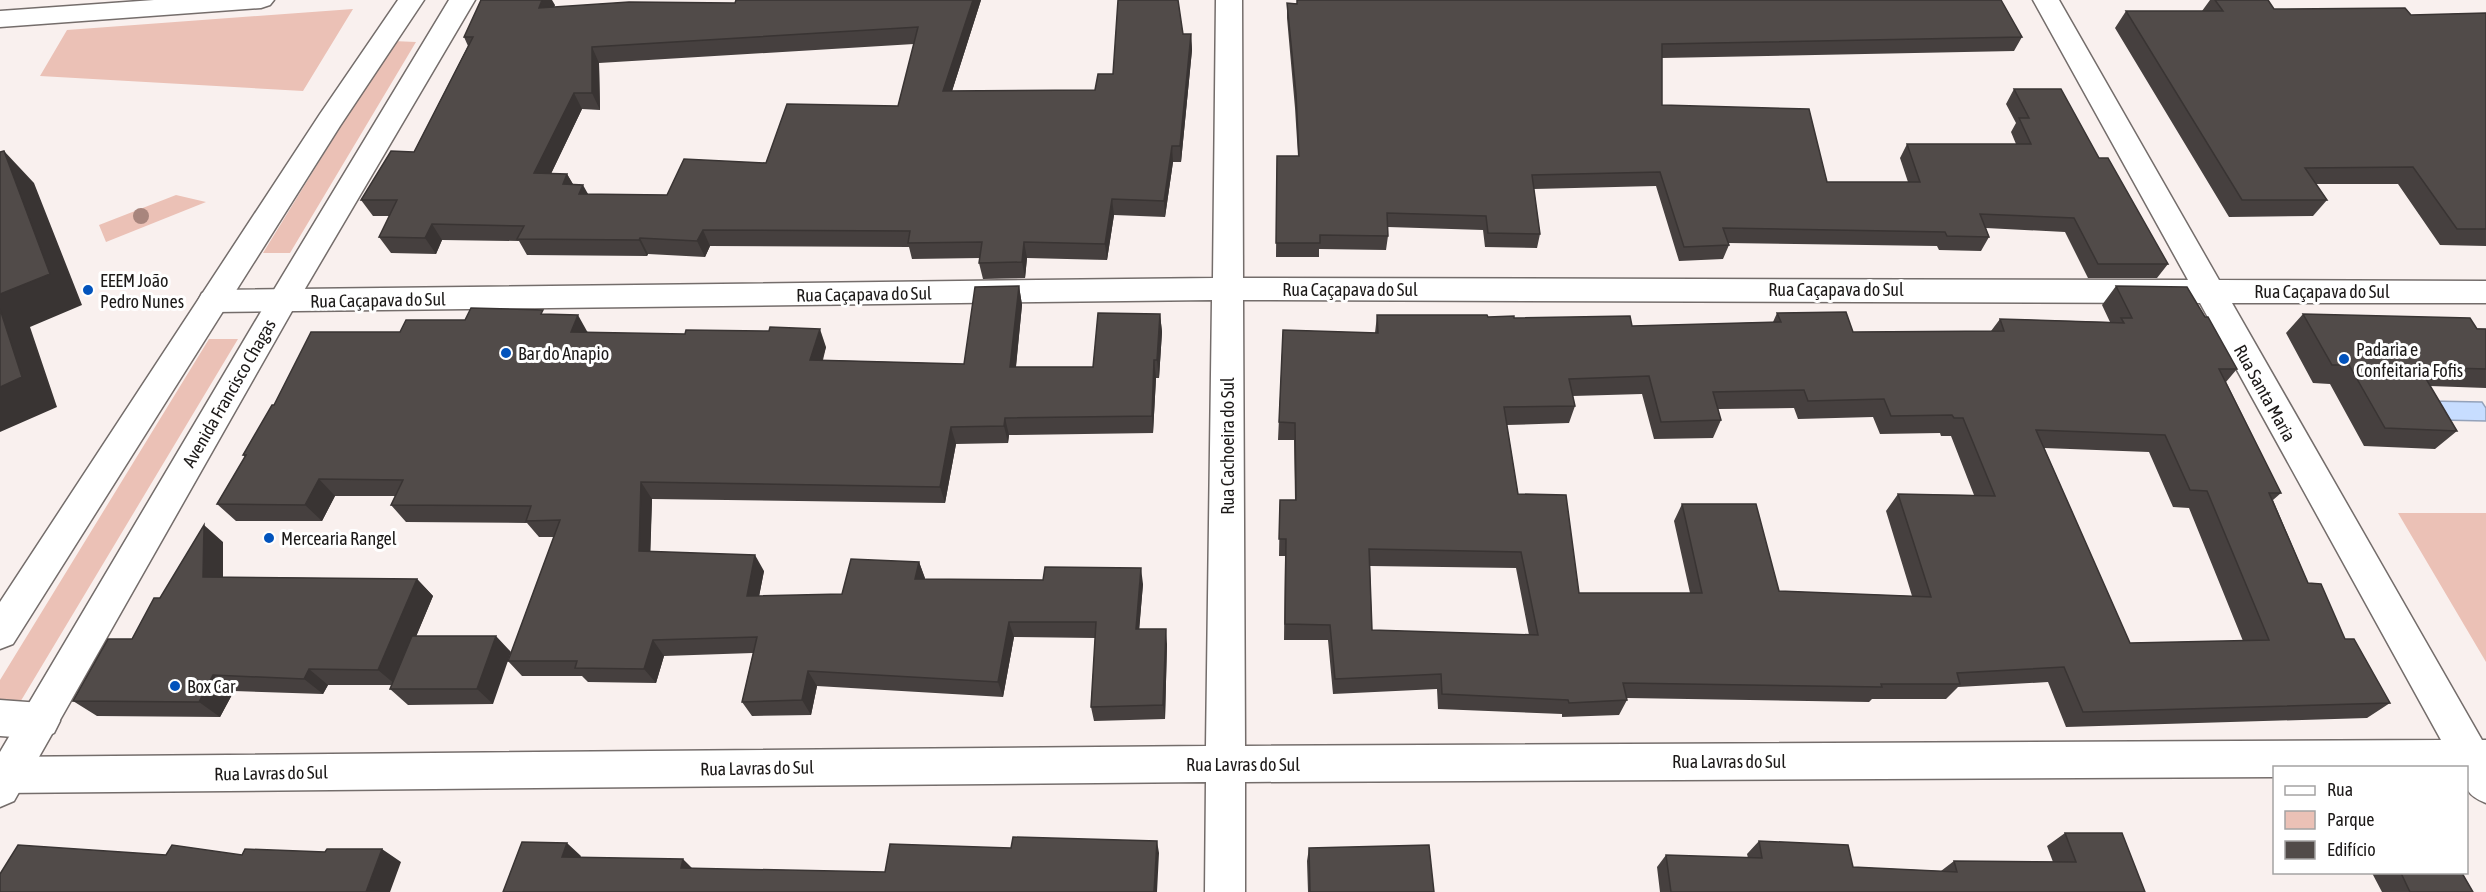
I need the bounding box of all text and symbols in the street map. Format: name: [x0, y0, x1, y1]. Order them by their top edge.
place label: EEEM João Pedro Nunes: [100, 270, 184, 312]
street label: Rua Caçapava do Sul: [1282, 279, 1418, 300]
street label: Rua Caçapava do Sul: [1768, 279, 1904, 300]
street label: Rua Caçapava do Sul: [2254, 281, 2390, 302]
street label: Rua Caçapava do Sul: [796, 282, 932, 306]
marker: EEEM João Pedro Nunes: [81, 283, 95, 297]
street label: Rua Caçapava do Sul: [310, 288, 446, 312]
street label: Avenida Francisco Chagas: [178, 315, 280, 471]
place label: Padaria e Confeitaria Fofis: [2356, 339, 2463, 381]
street label: Rua Santa Maria: [2230, 341, 2300, 445]
place label: Bar do Anapio: [518, 343, 609, 364]
marker: Bar do Anapio: [499, 346, 513, 360]
marker: Padaria e Confeitaria Fofis: [2337, 352, 2351, 366]
street label: Rua Cachoeira do Sul: [1217, 377, 1238, 515]
place label: Mercearia Rangel: [281, 528, 397, 549]
marker: Mercearia Rangel: [262, 531, 276, 545]
place label: Box Car: [187, 676, 236, 697]
marker: Box Car: [168, 679, 182, 693]
street label: Rua Lavras do Sul: [1672, 751, 1786, 772]
street label: Rua Lavras do Sul: [1186, 754, 1300, 775]
street label: Rua Lavras do Sul: [700, 757, 814, 779]
street label: Rua Lavras do Sul: [214, 762, 328, 784]
legend: [2273, 766, 2468, 874]
text: Rua: [2327, 779, 2353, 800]
text: Parque: [2327, 809, 2375, 830]
text: Edifício: [2327, 839, 2376, 860]

